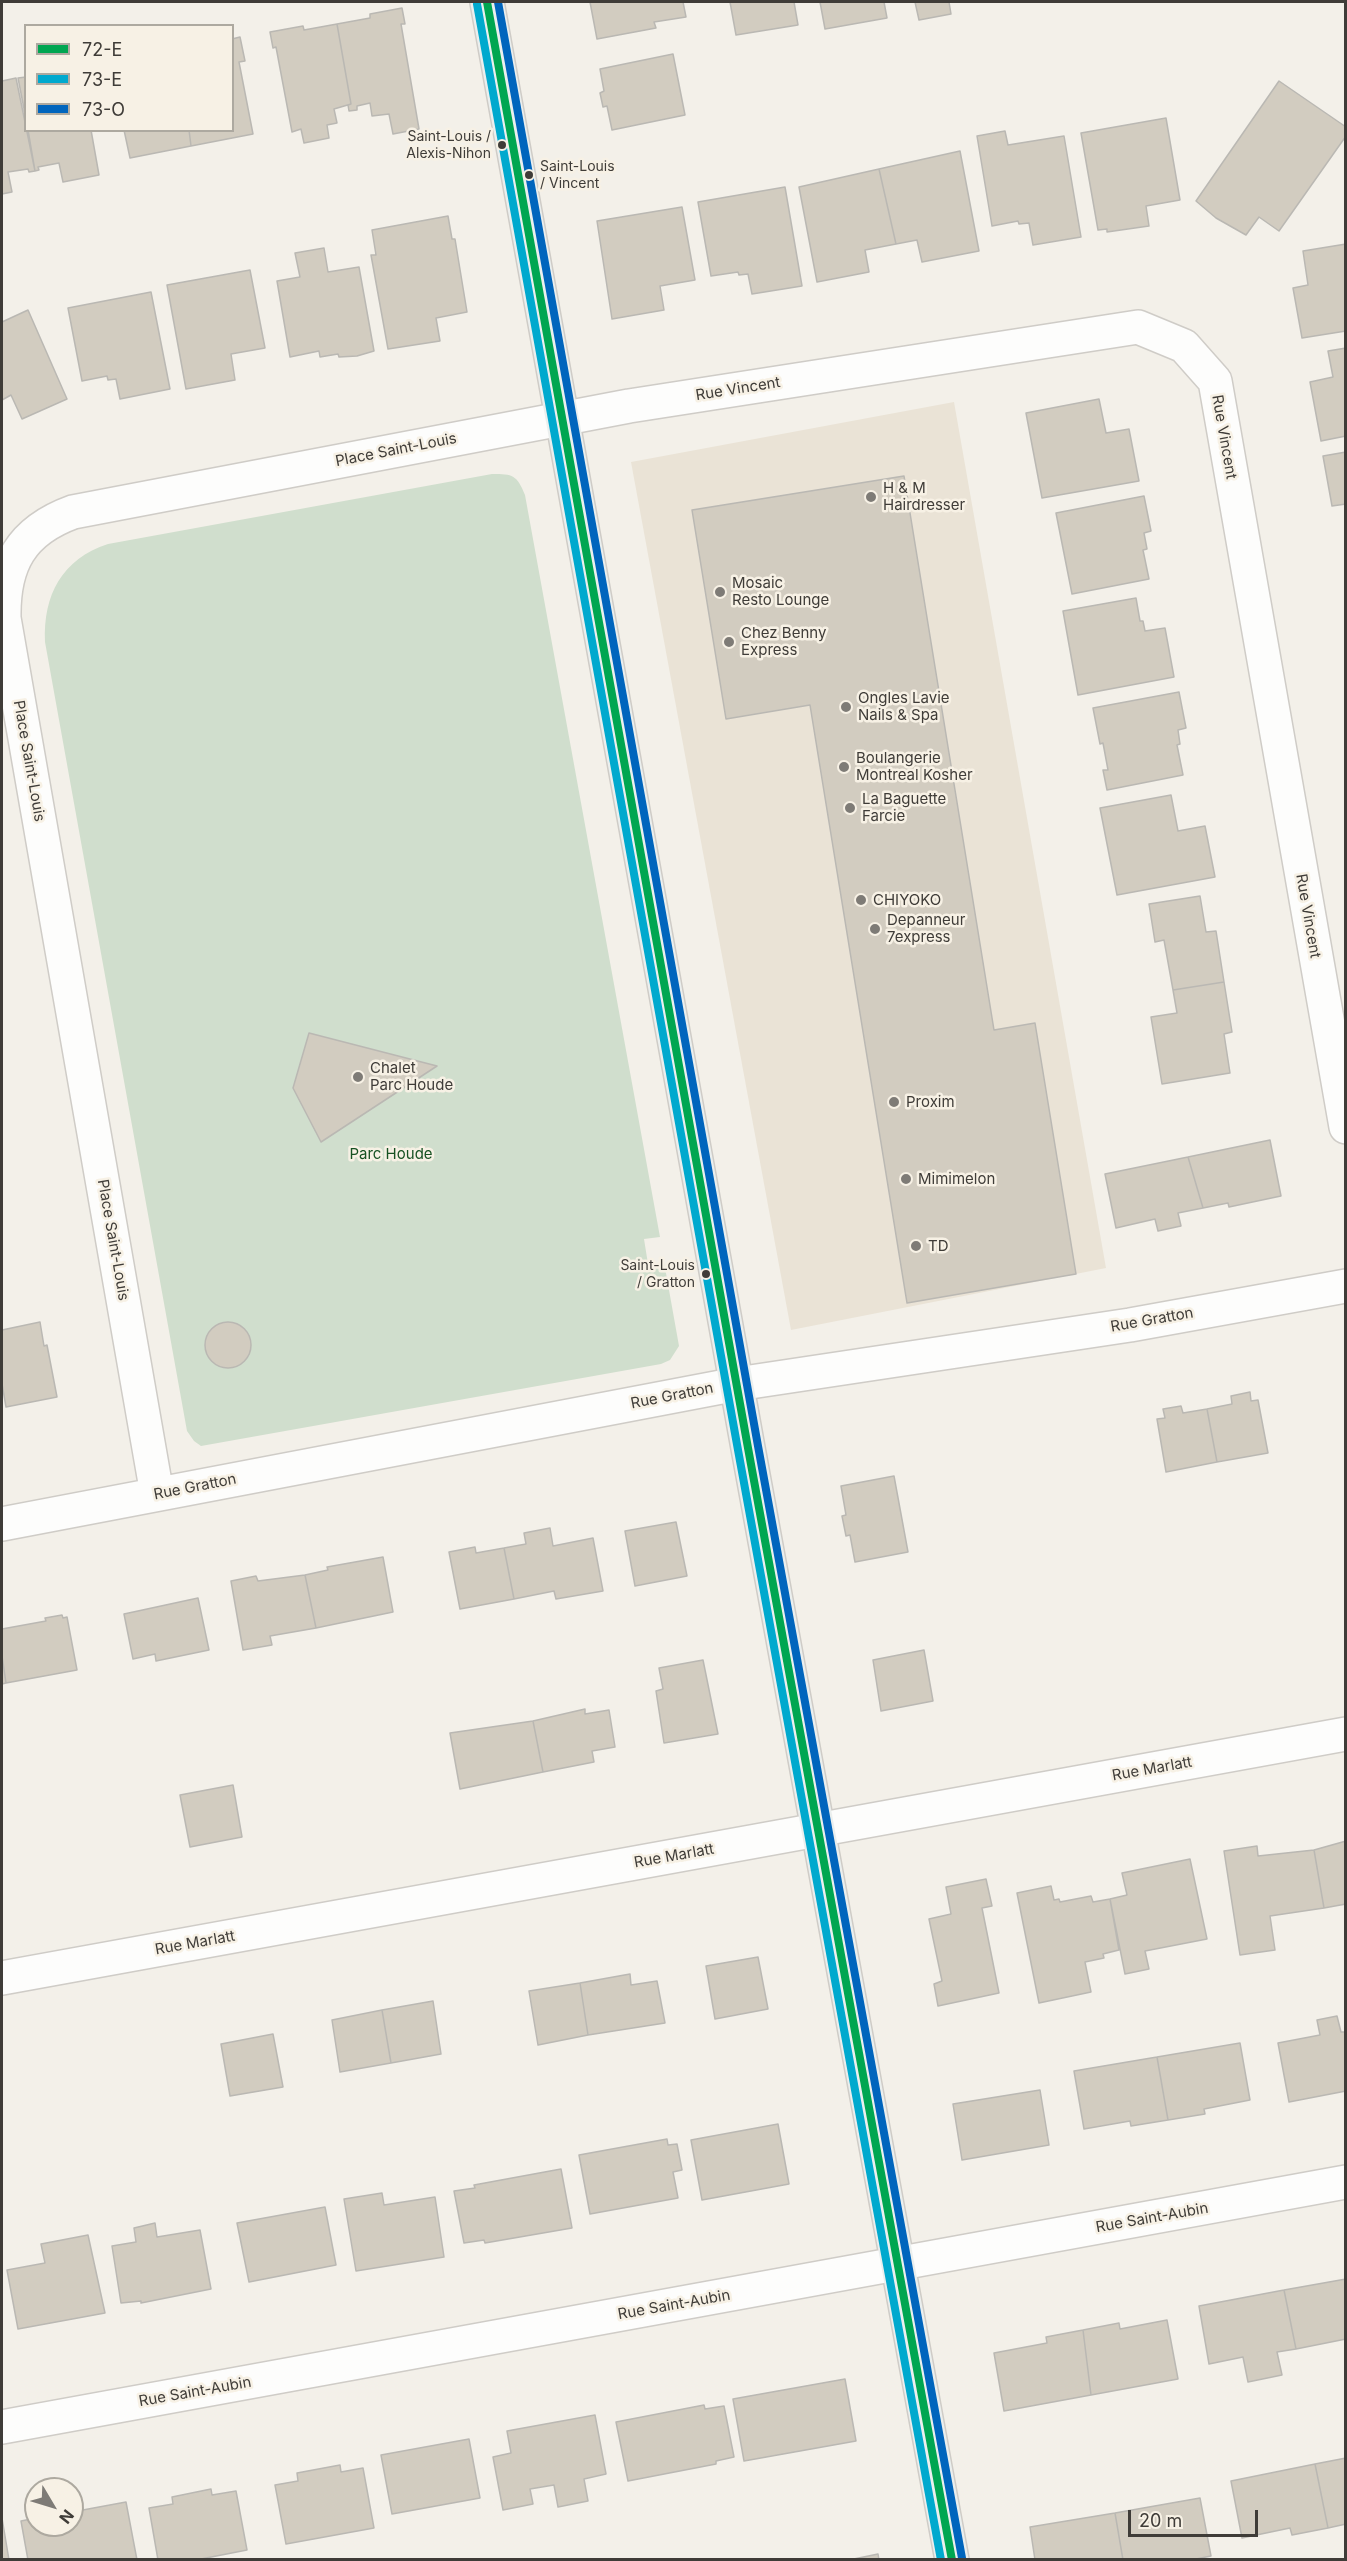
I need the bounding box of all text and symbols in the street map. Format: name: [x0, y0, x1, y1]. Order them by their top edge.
legend: [24, 24, 234, 132]
text: 72-E: [82, 39, 122, 60]
text: 73-E: [82, 69, 122, 90]
text: 73-O: [82, 99, 125, 120]
place label: Saint-Louis / Alexis-Nihon: [406, 129, 491, 162]
marker: Saint-Louis / Alexis-Nihon: [496, 139, 508, 151]
place label: Saint-Louis / Vincent: [540, 159, 615, 192]
marker: Saint-Louis / Vincent: [523, 169, 535, 181]
street label: Rue Vincent: [694, 373, 782, 405]
street label: Rue Vincent: [1208, 393, 1240, 481]
street label: Place Saint-Louis: [334, 429, 458, 471]
place label: H & M Hairdresser: [883, 479, 965, 514]
marker: H & M Hairdresser: [864, 490, 878, 504]
place label: Mosaic Resto Lounge: [732, 574, 829, 609]
marker: Mosaic Resto Lounge: [713, 585, 727, 599]
place label: Chez Benny Express: [741, 624, 826, 659]
marker: Chez Benny Express: [722, 635, 736, 649]
place label: Ongles Lavie Nails & Spa: [858, 689, 950, 724]
street label: Place Saint-Louis: [9, 699, 49, 823]
marker: Ongles Lavie Nails & Spa: [839, 700, 853, 714]
place label: Boulangerie Montreal Kosher: [856, 749, 973, 784]
marker: Boulangerie Montreal Kosher: [837, 760, 851, 774]
place label: La Baguette Farcie: [862, 790, 946, 825]
marker: La Baguette Farcie: [843, 801, 857, 815]
street label: Rue Vincent: [1292, 872, 1324, 960]
place label: CHIYOKO: [873, 891, 941, 909]
marker: CHIYOKO: [854, 893, 868, 907]
place label: Depanneur 7express: [887, 911, 965, 946]
marker: Depanneur 7express: [868, 922, 882, 936]
place label: Chalet Parc Houde: [370, 1059, 453, 1094]
marker: Chalet Parc Houde: [351, 1070, 365, 1084]
place label: Proxim: [906, 1093, 955, 1111]
marker: Proxim: [887, 1095, 901, 1109]
park label: Parc Houde: [349, 1145, 433, 1163]
place label: Mimimelon: [918, 1170, 995, 1188]
marker: Mimimelon: [899, 1172, 913, 1186]
street label: Place Saint-Louis: [93, 1178, 133, 1302]
place label: TD: [928, 1237, 949, 1255]
marker: TD: [909, 1239, 923, 1253]
place label: Saint-Louis / Gratton: [620, 1258, 695, 1290]
marker: Saint-Louis / Gratton: [700, 1268, 712, 1280]
street label: Rue Gratton: [1109, 1304, 1195, 1336]
street label: Rue Gratton: [629, 1379, 715, 1413]
street label: Rue Gratton: [152, 1470, 238, 1504]
street label: Rue Marlatt: [1111, 1753, 1193, 1785]
street label: Rue Marlatt: [633, 1840, 715, 1872]
street label: Rue Marlatt: [154, 1927, 236, 1959]
street label: Rue Saint-Aubin: [1094, 2199, 1210, 2237]
street label: Rue Saint-Aubin: [616, 2286, 732, 2324]
street label: Rue Saint-Aubin: [137, 2373, 253, 2411]
north arrow: [24, 2477, 84, 2537]
scale bar: [1131, 2498, 1262, 2536]
text: N: [55, 2506, 78, 2528]
text: 20 m: [1139, 2510, 1182, 2531]

